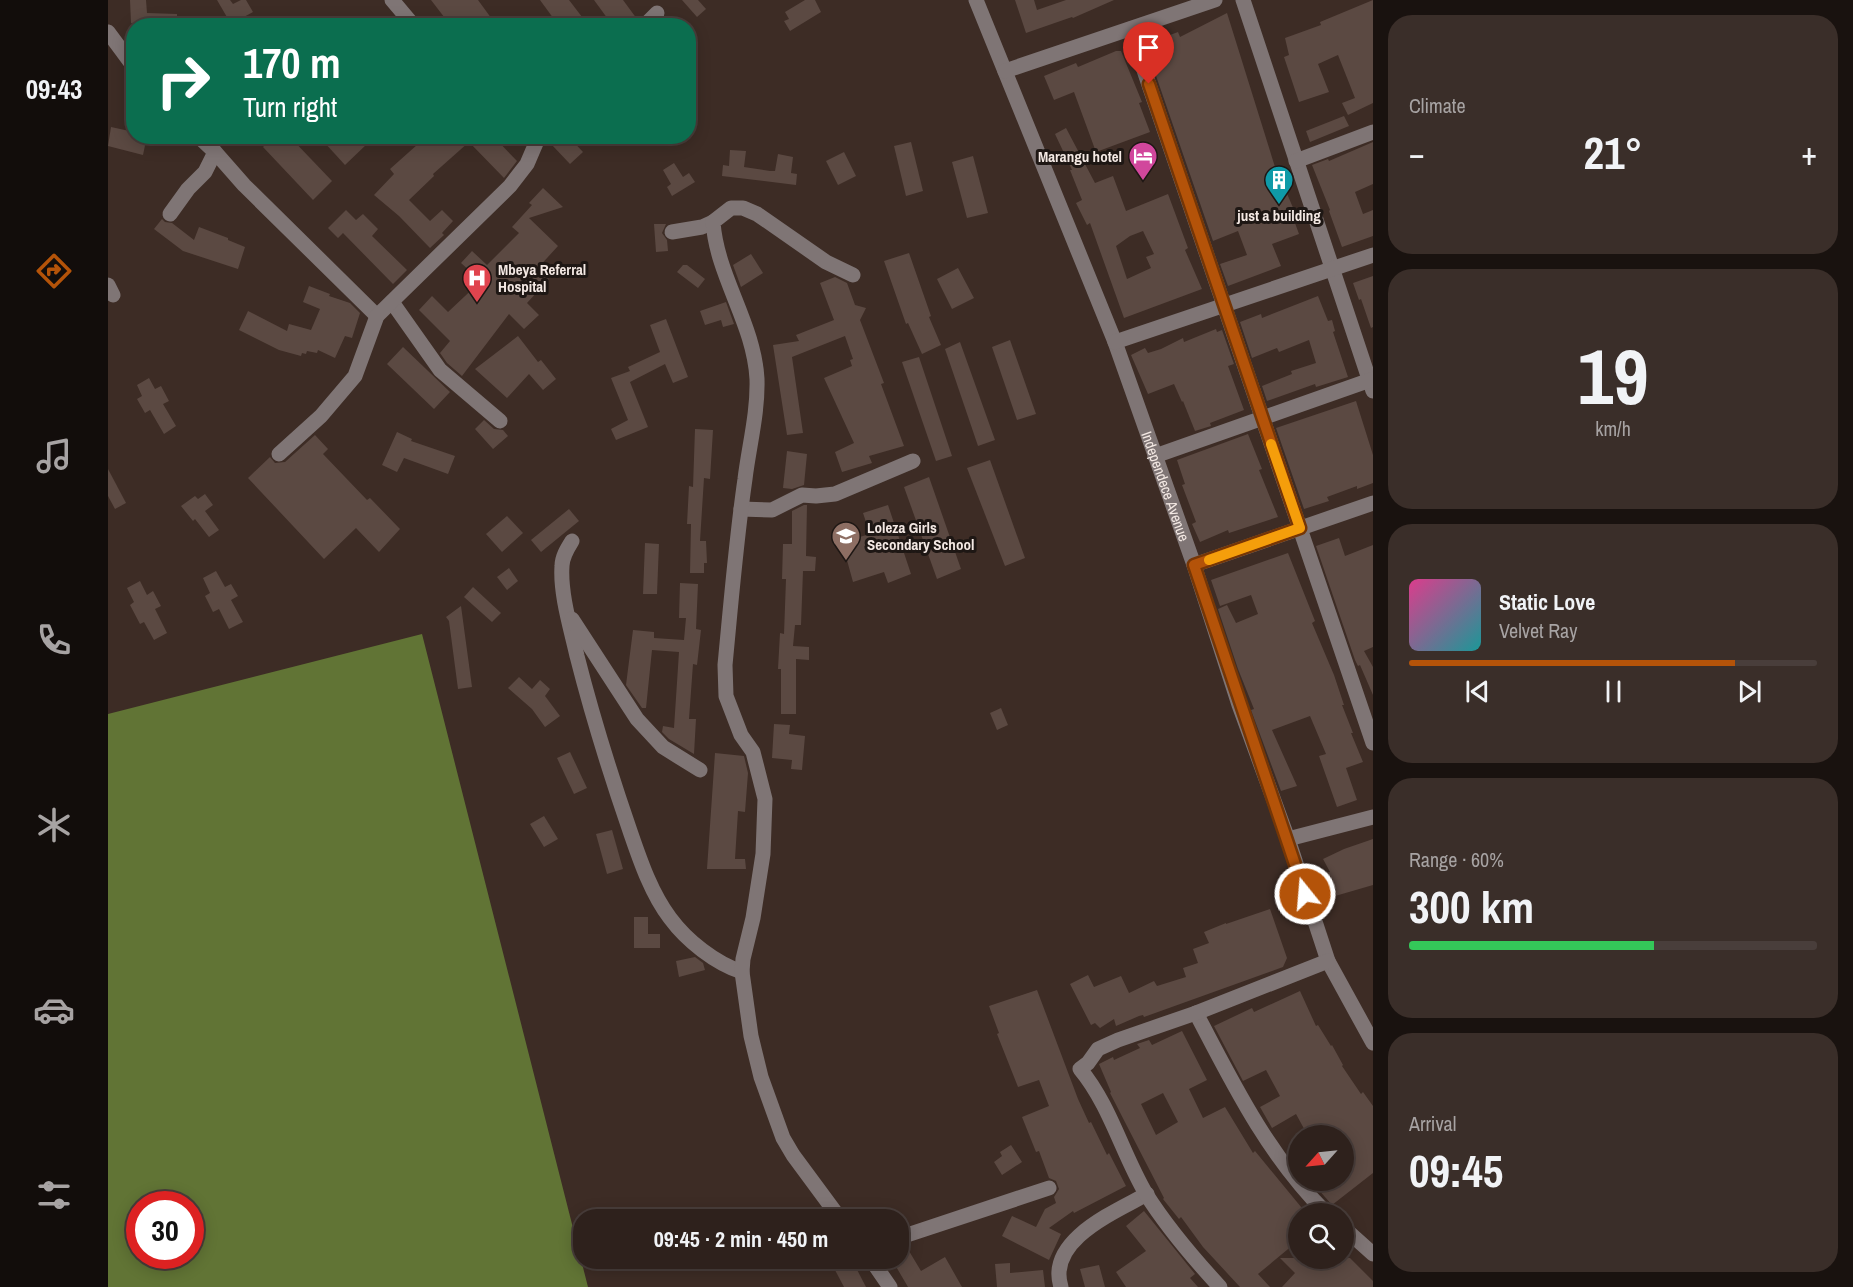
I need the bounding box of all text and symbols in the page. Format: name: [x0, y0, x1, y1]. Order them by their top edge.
pin: [1123, 22, 1174, 84]
icon: arrive: [1132, 31, 1165, 64]
text: 170 m: [243, 35, 341, 91]
icon: right: [144, 42, 222, 120]
text: 09:43: [26, 71, 82, 107]
text: Turn right: [243, 89, 337, 125]
text: Climate: [1409, 92, 1466, 119]
text: 21°: [1583, 122, 1643, 183]
text: −: [1409, 131, 1425, 175]
text: +: [1801, 131, 1817, 175]
hotel icon: Marangu hotel: [1127, 140, 1159, 182]
place label: Marangu hotel: [1038, 146, 1122, 167]
building icon: just a building: [1263, 164, 1295, 206]
place label: just a building: [1236, 205, 1321, 226]
icon: directions: [33, 250, 75, 292]
place label: Mbeya Referral Hospital: [498, 259, 586, 297]
hospital icon: Mbeya Referral Hospital: [461, 262, 493, 304]
text: 19: [1577, 323, 1649, 428]
text: km/h: [1595, 415, 1631, 442]
street label: Independece Avenue: [1137, 428, 1195, 544]
icon: music: [33, 435, 75, 477]
place label: Loleza Girls Secondary School: [867, 517, 974, 555]
school or university icon: Loleza Girls Secondary School: [830, 520, 862, 562]
text: Static Love: [1499, 587, 1595, 617]
text: Velvet Ray: [1499, 617, 1577, 644]
icon: phone: [33, 619, 75, 661]
icon: previous: [1461, 675, 1494, 708]
icon: pause: [1597, 675, 1630, 708]
icon: next: [1733, 675, 1766, 708]
icon: climate: [33, 804, 75, 846]
text: Range · 60%: [1409, 846, 1504, 873]
position arrow: [1273, 862, 1337, 926]
text: 300 km: [1409, 876, 1534, 937]
icon: car: [33, 989, 75, 1031]
text: Arrival: [1409, 1110, 1456, 1137]
north arrow: [1288, 1125, 1354, 1191]
map controls: [1288, 1125, 1354, 1269]
text: 09:45: [1409, 1140, 1503, 1201]
icon: filters: [33, 1174, 75, 1216]
speed limit sign: 30: [126, 1191, 204, 1269]
button: search: [1288, 1203, 1354, 1269]
text: 09:45 · 2 min · 450 m: [654, 1224, 828, 1254]

